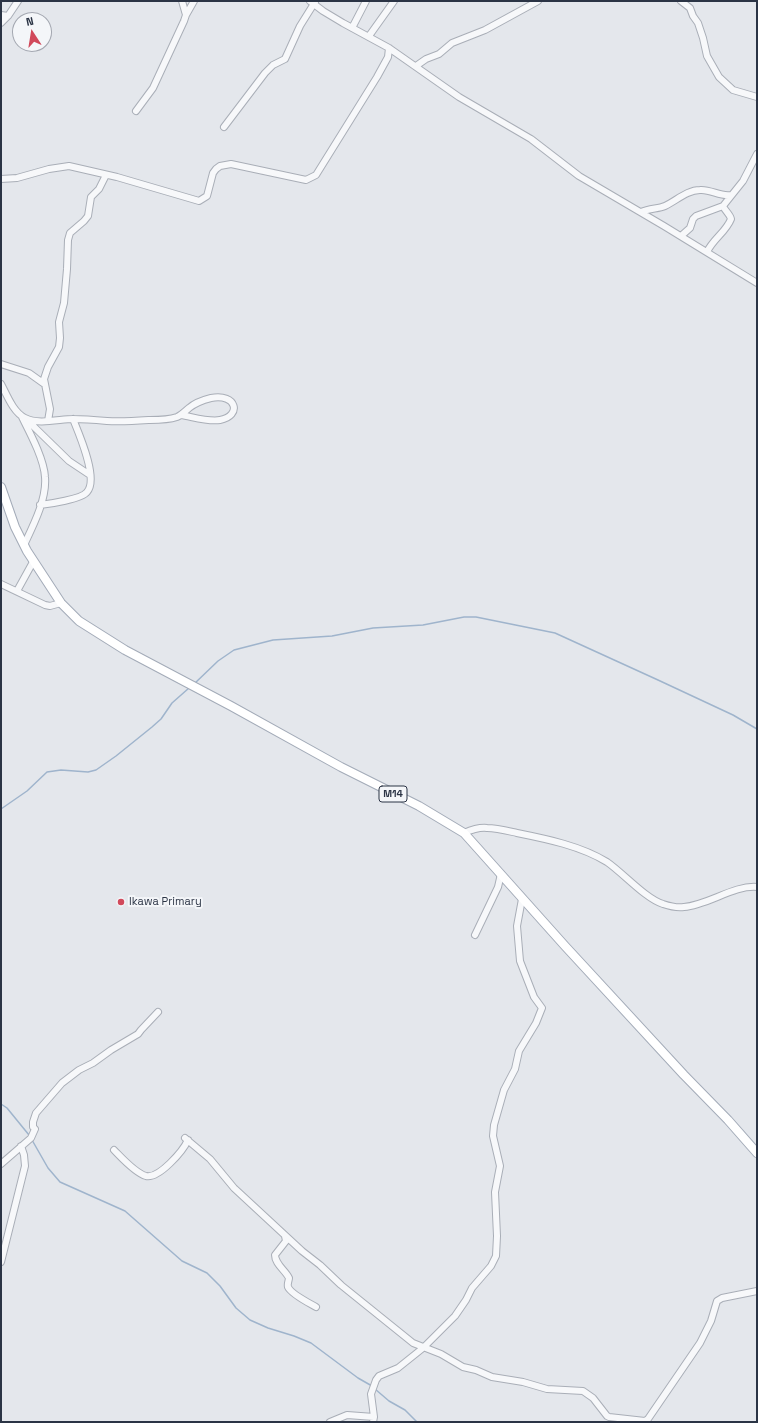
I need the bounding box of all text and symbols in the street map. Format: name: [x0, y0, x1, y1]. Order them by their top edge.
north arrow: [12, 12, 52, 52]
text: N: [25, 14, 35, 29]
road number: M14: [379, 786, 407, 802]
place label: Ikawa Primary: [129, 895, 202, 909]
marker: Ikawa Primary: [116, 897, 126, 907]

